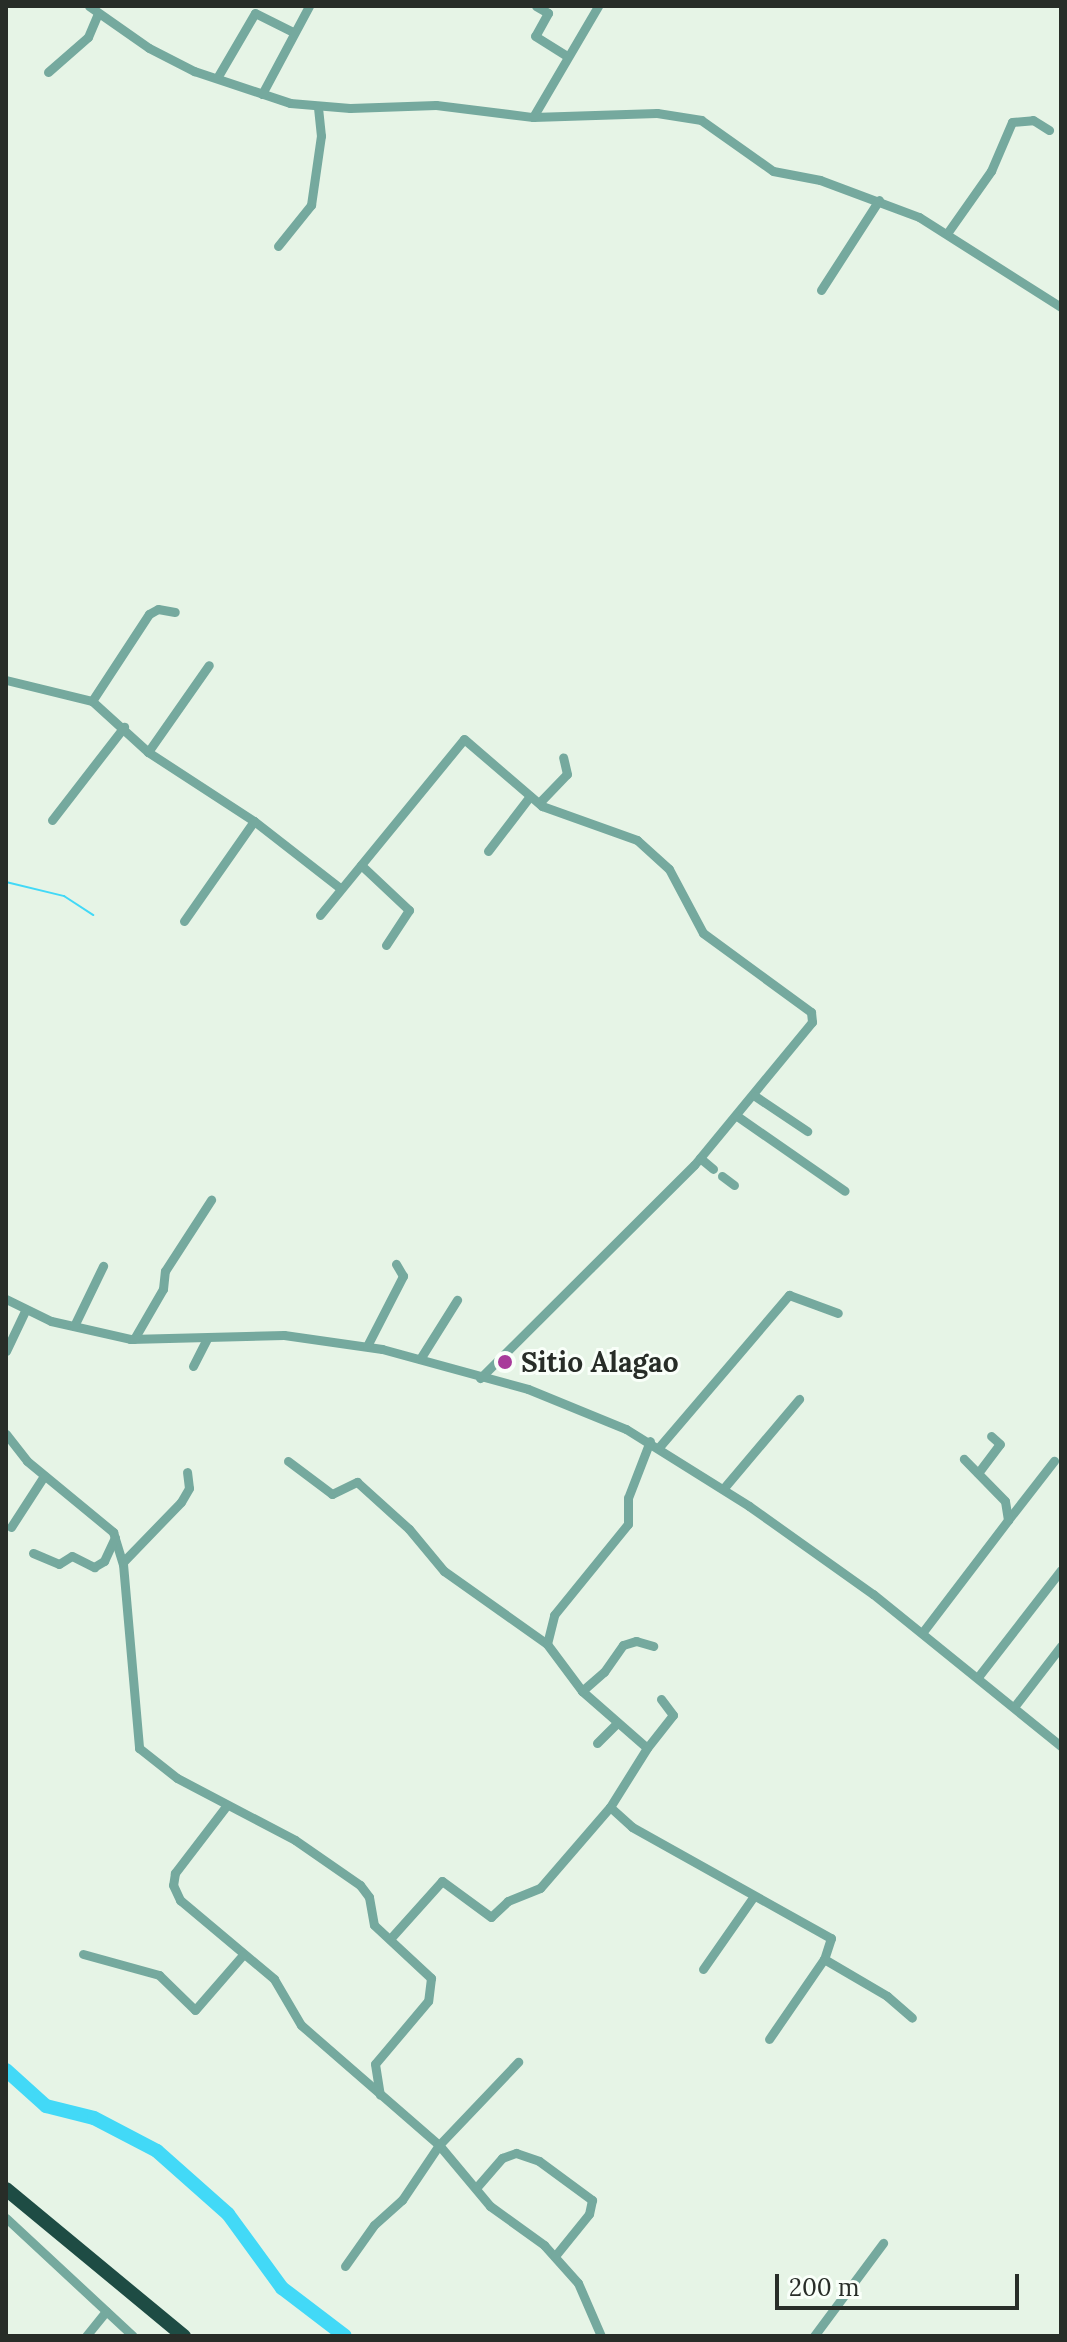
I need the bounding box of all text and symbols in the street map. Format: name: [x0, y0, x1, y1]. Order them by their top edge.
place label: Sitio Alagao: [521, 1345, 679, 1379]
marker: Sitio Alagao: [496, 1353, 514, 1371]
scale bar: [779, 2258, 1023, 2308]
text: 200 m: [789, 2272, 859, 2303]

